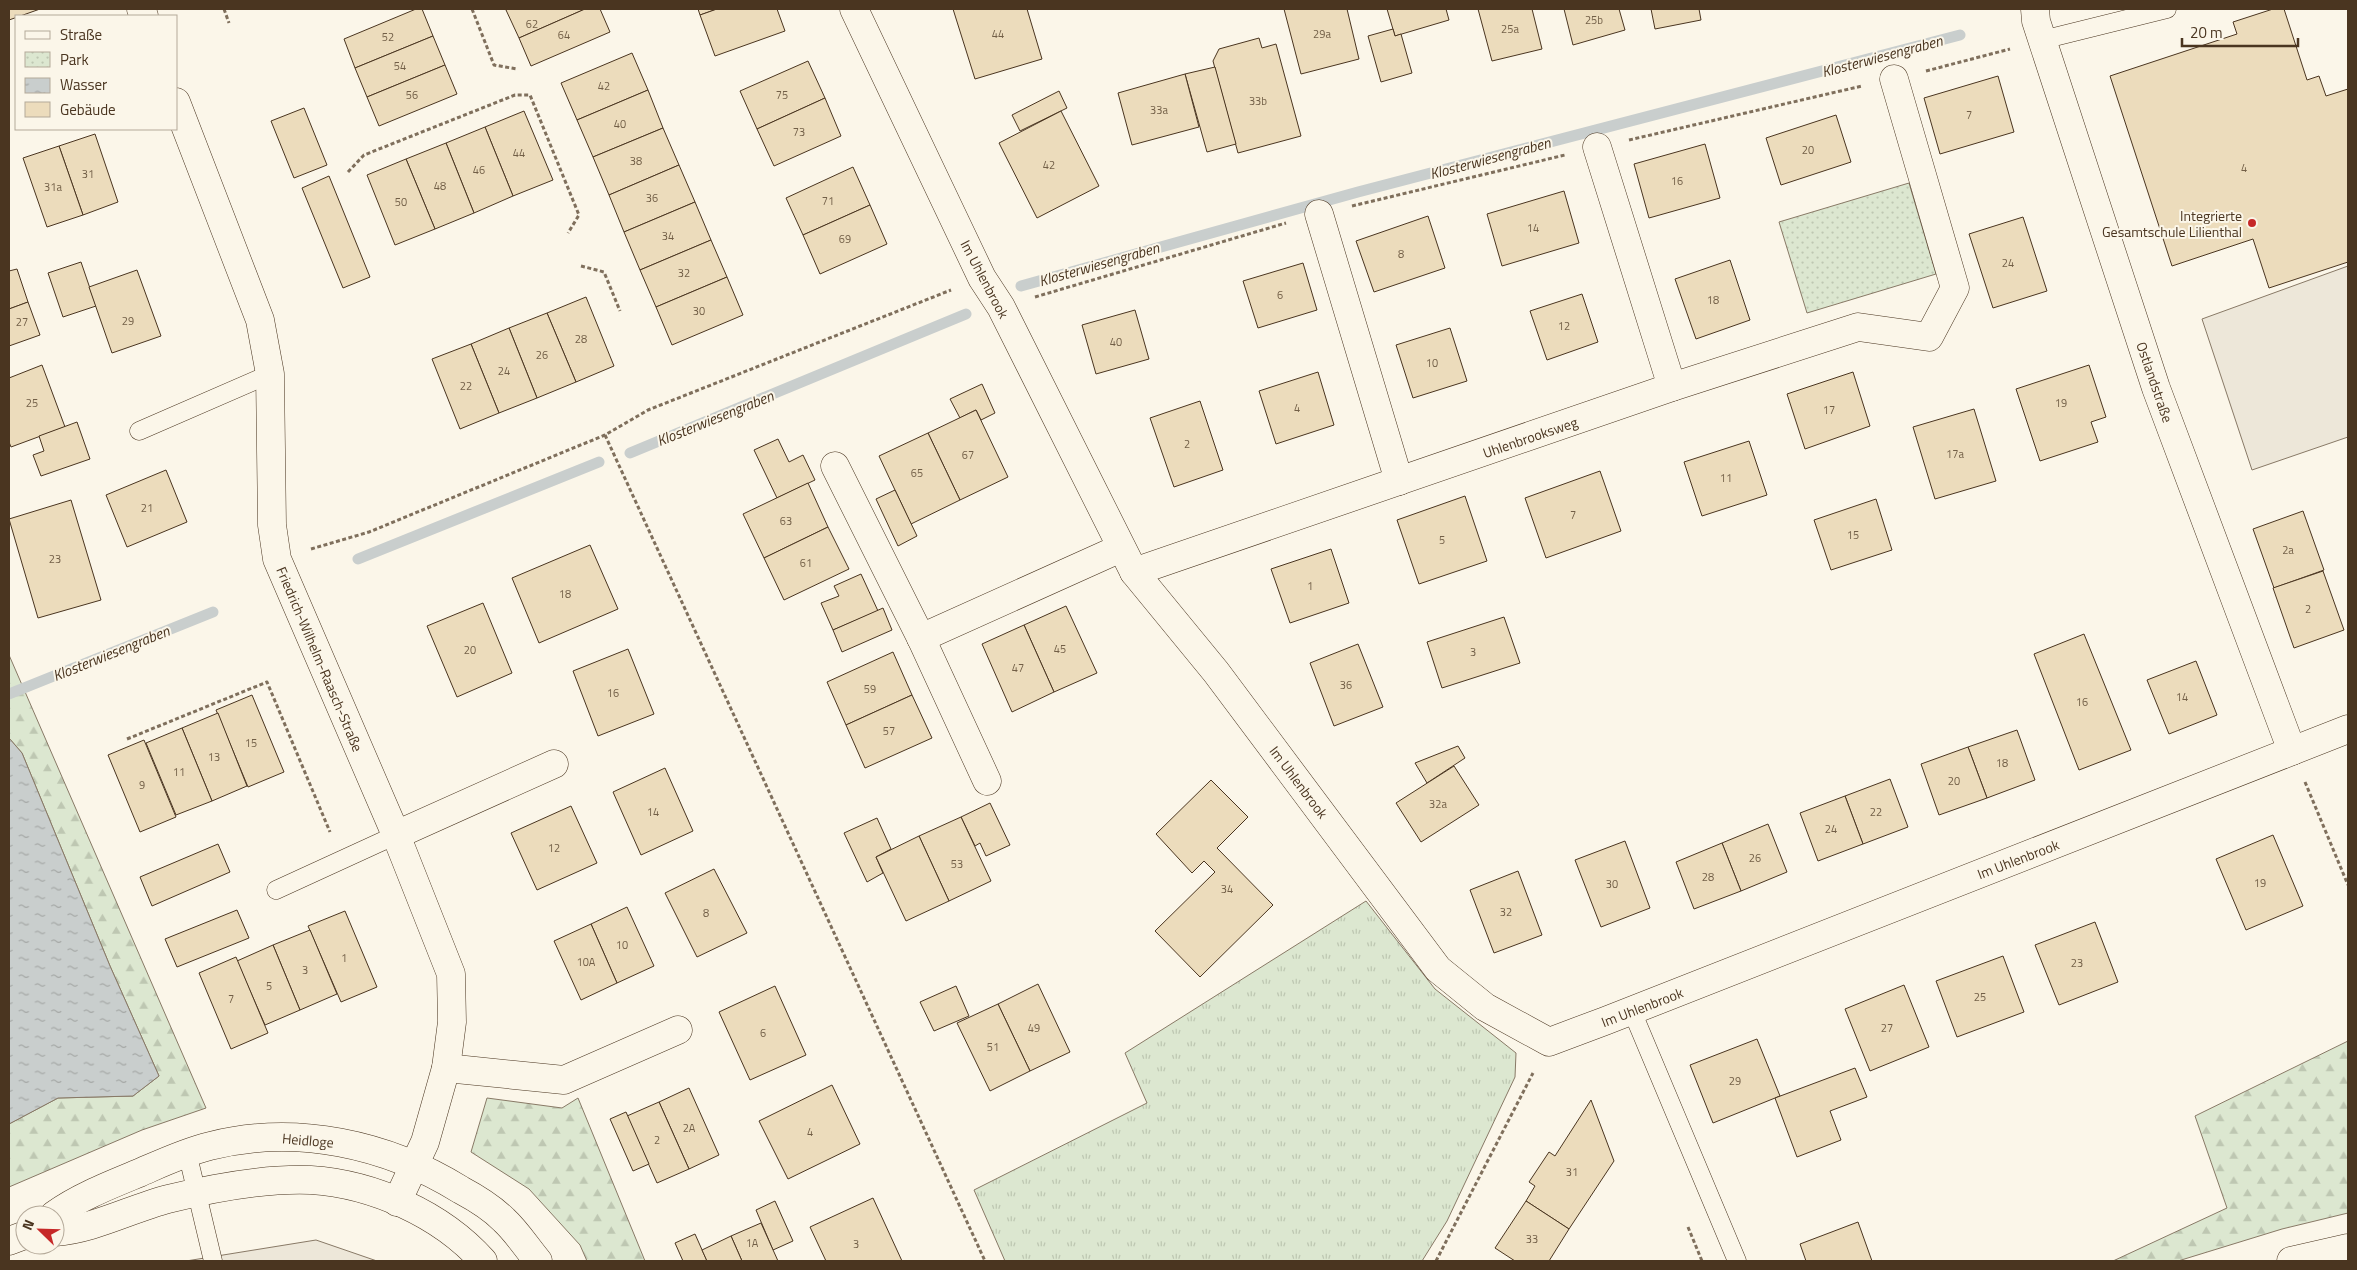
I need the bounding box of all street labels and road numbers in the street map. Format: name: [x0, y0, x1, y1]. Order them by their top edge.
street label: Im Uhlenbrook: [956, 236, 1015, 322]
street label: Ostlandstraße: [2131, 339, 2179, 425]
street label: Uhlenbrooksweg: [1480, 411, 1580, 463]
street label: Friedrich-Wilhelm-Raasch-Straße: [271, 563, 369, 755]
street label: Im Uhlenbrook: [1265, 741, 1333, 823]
street label: Im Uhlenbrook: [1974, 834, 2062, 884]
street label: Im Uhlenbrook: [1598, 982, 1686, 1032]
street label: Heidloge: [281, 1127, 335, 1153]

